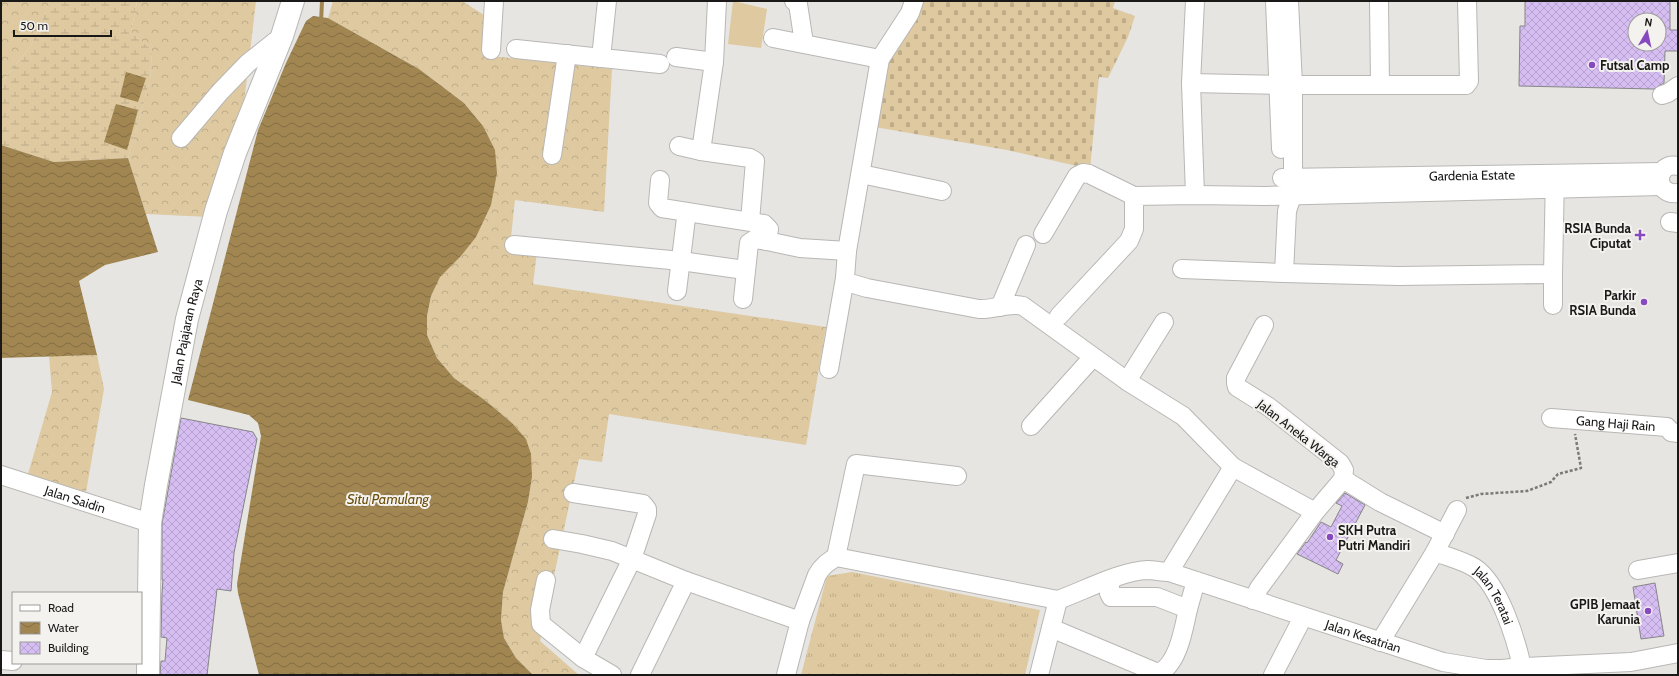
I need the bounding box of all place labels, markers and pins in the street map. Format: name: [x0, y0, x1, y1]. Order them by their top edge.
place label: Futsal Camp: [1600, 57, 1670, 73]
marker: Futsal Camp: [1587, 60, 1597, 70]
place label: RSIA Bunda Ciputat: [1564, 220, 1632, 251]
marker: RSIA Bunda Ciputat: [1634, 229, 1646, 241]
place label: Parkir RSIA Bunda: [1569, 287, 1637, 318]
marker: Parkir RSIA Bunda: [1639, 297, 1649, 307]
place label: SKH Putra Putri Mandiri: [1338, 522, 1410, 553]
marker: SKH Putra Putri Mandiri: [1325, 532, 1335, 542]
place label: GPIB Jemaat Karunia: [1570, 596, 1641, 627]
marker: GPIB Jemaat Karunia: [1643, 606, 1653, 616]

